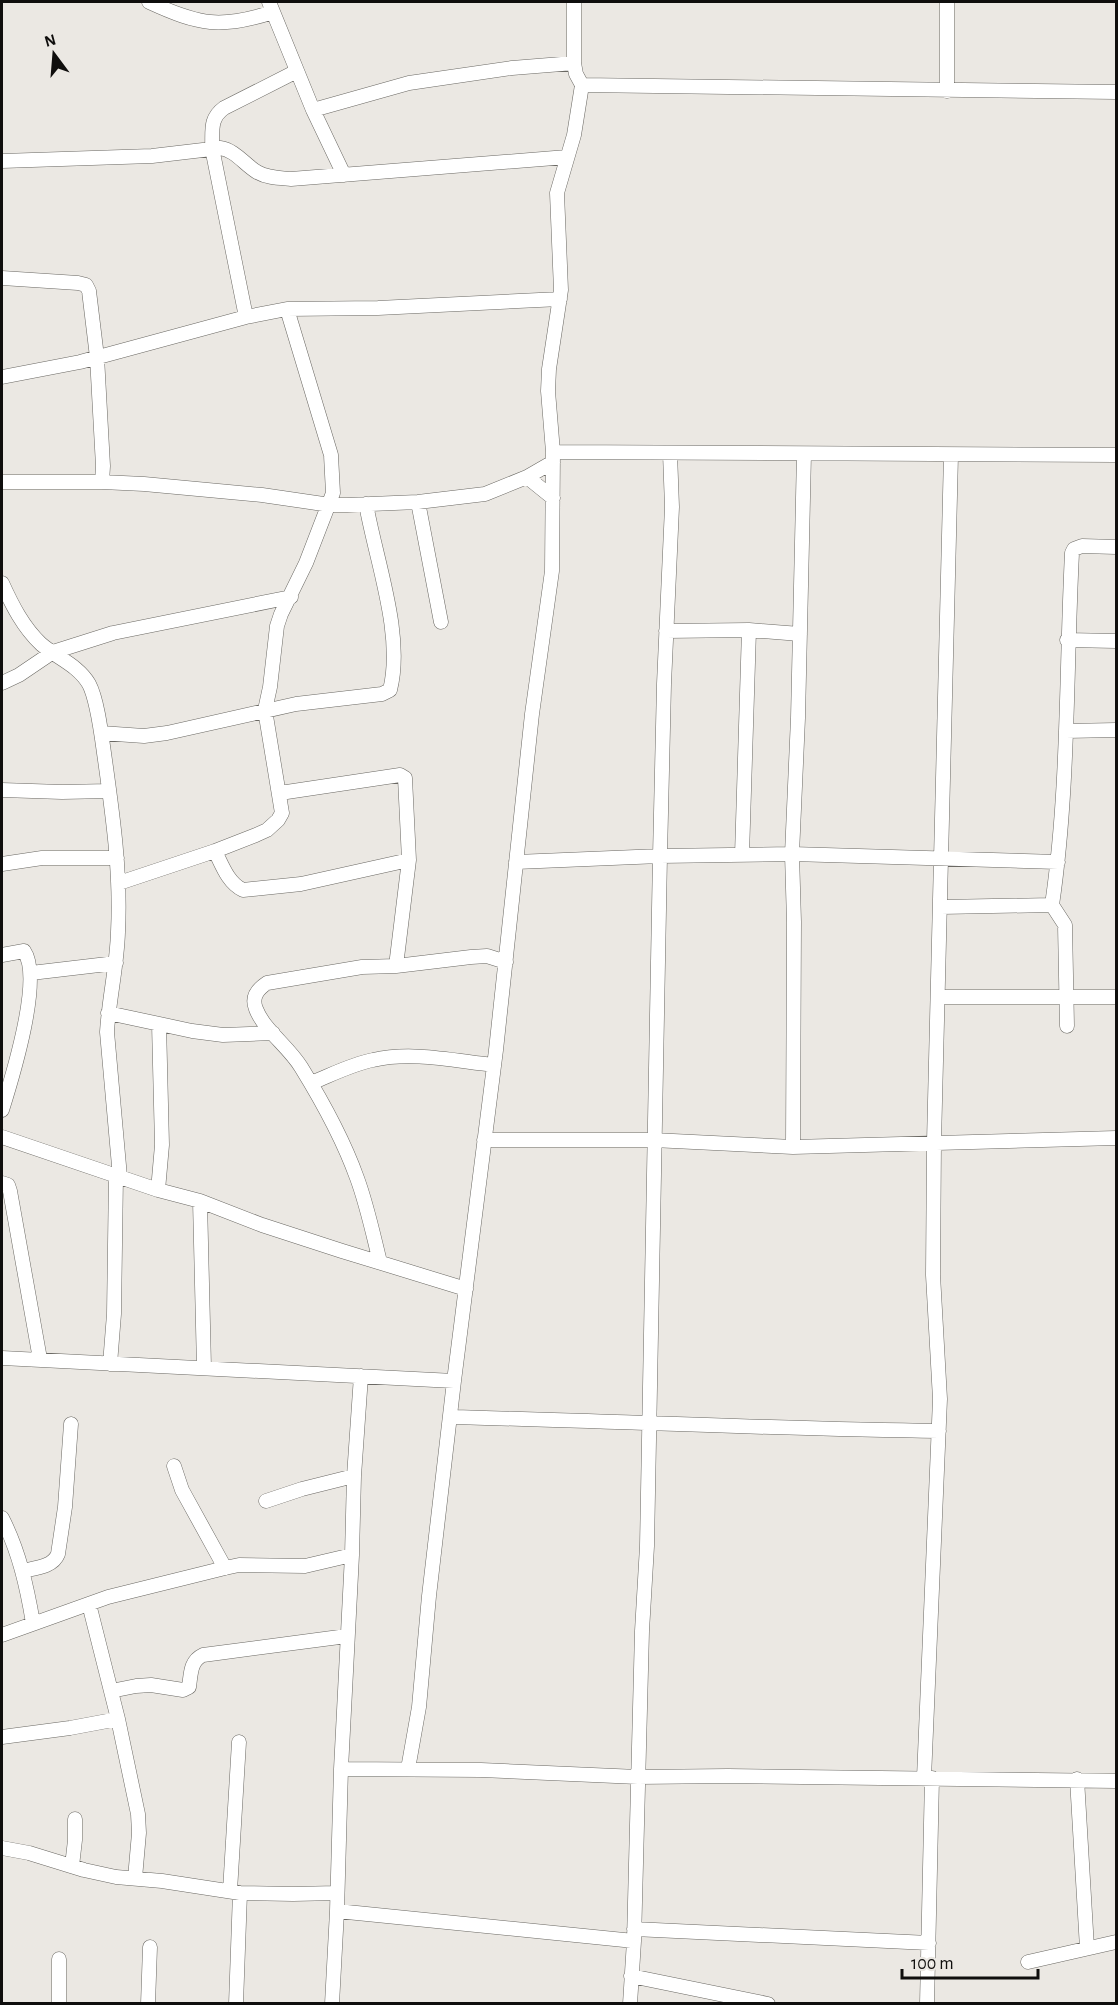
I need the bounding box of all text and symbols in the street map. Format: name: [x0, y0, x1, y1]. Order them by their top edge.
north arrow: [24, 24, 84, 84]
text: N: [43, 31, 58, 50]
scale bar: [902, 1942, 1038, 1980]
text: 100 m: [911, 1955, 954, 1973]

